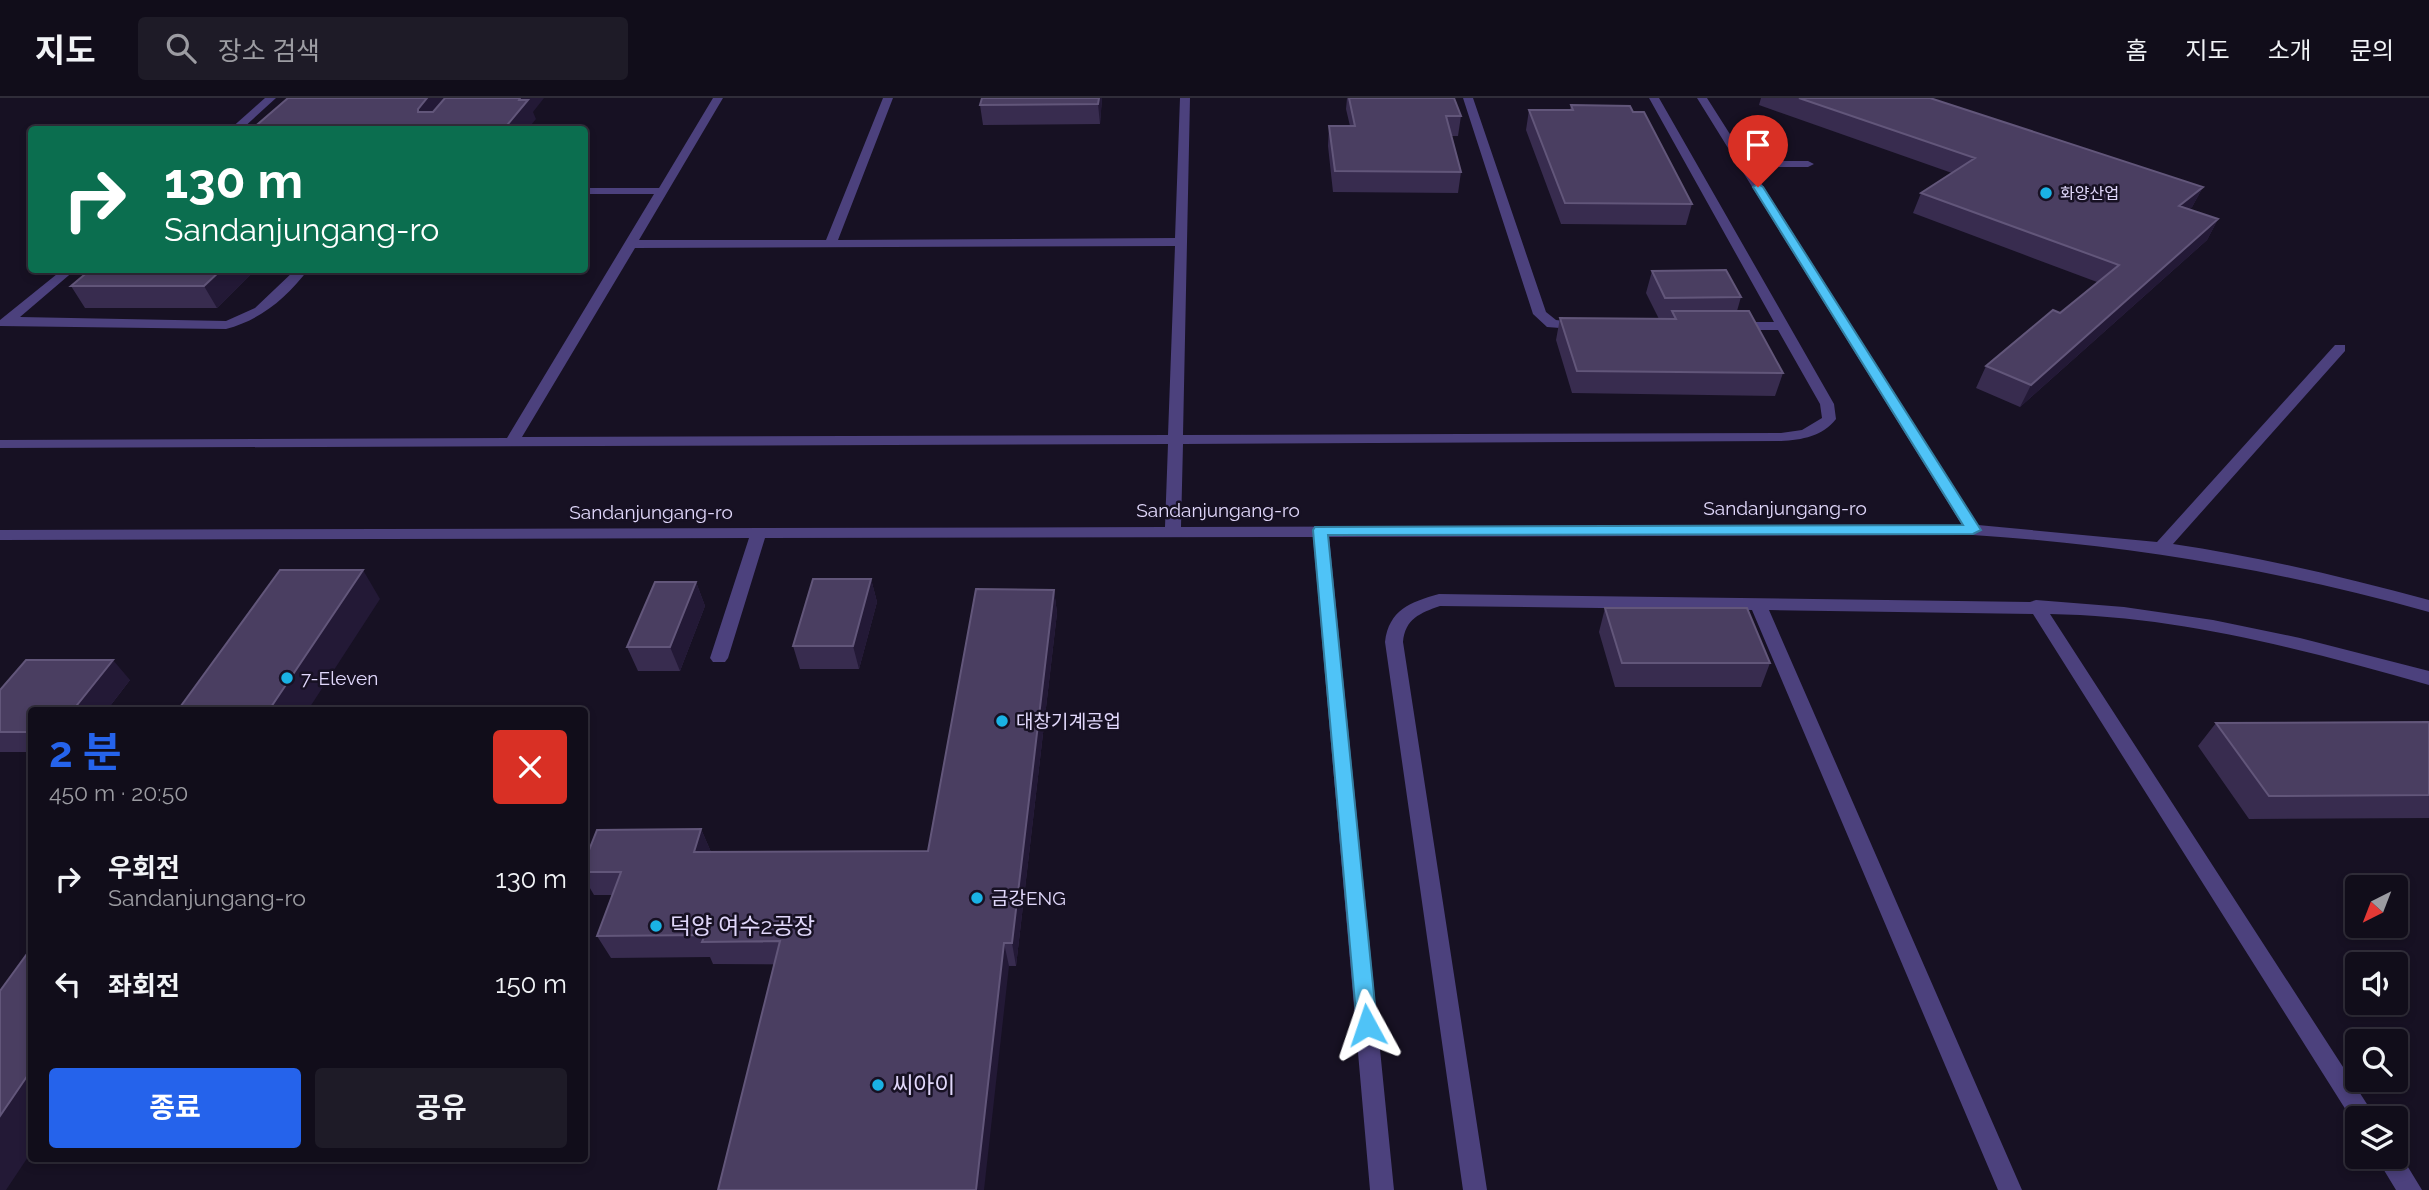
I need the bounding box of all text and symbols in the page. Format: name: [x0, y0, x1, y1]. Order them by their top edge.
search box: [138, 17, 628, 80]
icon: search: [162, 29, 200, 67]
text: 지도: [35, 31, 96, 70]
text: 장소 검색: [218, 36, 320, 66]
text: 홈: [2125, 36, 2147, 65]
text: 지도: [2185, 36, 2230, 65]
text: 소개: [2268, 36, 2312, 65]
text: 문의: [2350, 36, 2394, 65]
pin: [1728, 115, 1788, 187]
icon: arrive: [1739, 126, 1777, 164]
text: 130 m: [164, 152, 303, 209]
icon: right: [49, 154, 140, 245]
place label: 화양산업: [2060, 184, 2119, 203]
marker: 화양산업: [2038, 185, 2054, 201]
text: Sandanjungang-ro: [164, 211, 439, 248]
street label: Sandanjungang-ro: [1703, 497, 1867, 519]
street label: Sandanjungang-ro: [1136, 499, 1300, 521]
street label: Sandanjungang-ro: [569, 501, 733, 523]
place label: 7-Eleven: [301, 667, 378, 689]
marker: 7-Eleven: [279, 670, 295, 686]
place label: 대창기계공업: [1016, 710, 1121, 732]
marker: 대창기계공업: [994, 713, 1010, 729]
text: 2 분: [49, 728, 121, 777]
button: close: [493, 730, 567, 804]
text: 450 m · 20:50: [49, 779, 188, 806]
text: 우회전: [108, 853, 180, 883]
icon: right: [49, 860, 87, 898]
text: 130 m: [496, 864, 567, 894]
north arrow: [2345, 875, 2408, 938]
map controls: [2345, 875, 2408, 1169]
text: Sandanjungang-ro: [108, 884, 306, 911]
place label: 금강ENG: [991, 887, 1066, 909]
marker: 금강ENG: [969, 890, 985, 906]
place label: 덕양 여수2공장: [670, 912, 815, 939]
marker: 덕양 여수2공장: [648, 918, 664, 934]
button: sound: [2345, 952, 2408, 1015]
icon: left: [49, 965, 87, 1003]
text: 150 m: [495, 969, 567, 999]
text: 좌회전: [108, 971, 180, 1001]
position arrow: [1330, 988, 1404, 1062]
button: search: [2345, 1029, 2408, 1092]
button: 종료: [49, 1068, 301, 1148]
button: 공유: [315, 1068, 567, 1148]
place label: 씨아이: [892, 1071, 955, 1098]
marker: 씨아이: [870, 1077, 886, 1093]
button: layers: [2345, 1106, 2408, 1169]

